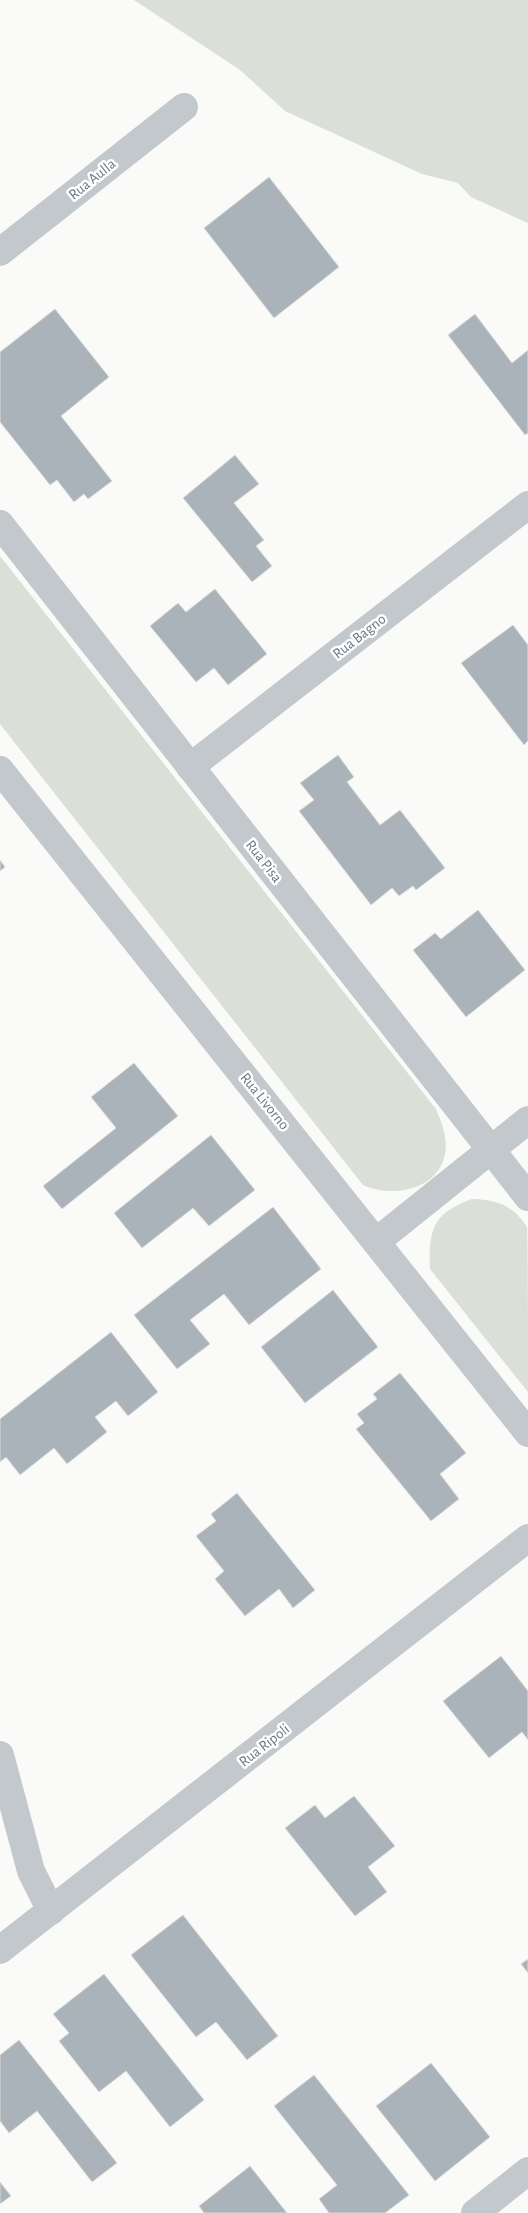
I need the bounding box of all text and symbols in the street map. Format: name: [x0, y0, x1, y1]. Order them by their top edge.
street label: Rua Aulla: [66, 156, 119, 203]
street label: Rua Bagno: [330, 611, 389, 662]
street label: Rua Pisa: [243, 837, 285, 885]
street label: Rua Livorno: [237, 1070, 292, 1133]
street label: Rua Ripoli: [236, 1721, 292, 1770]

